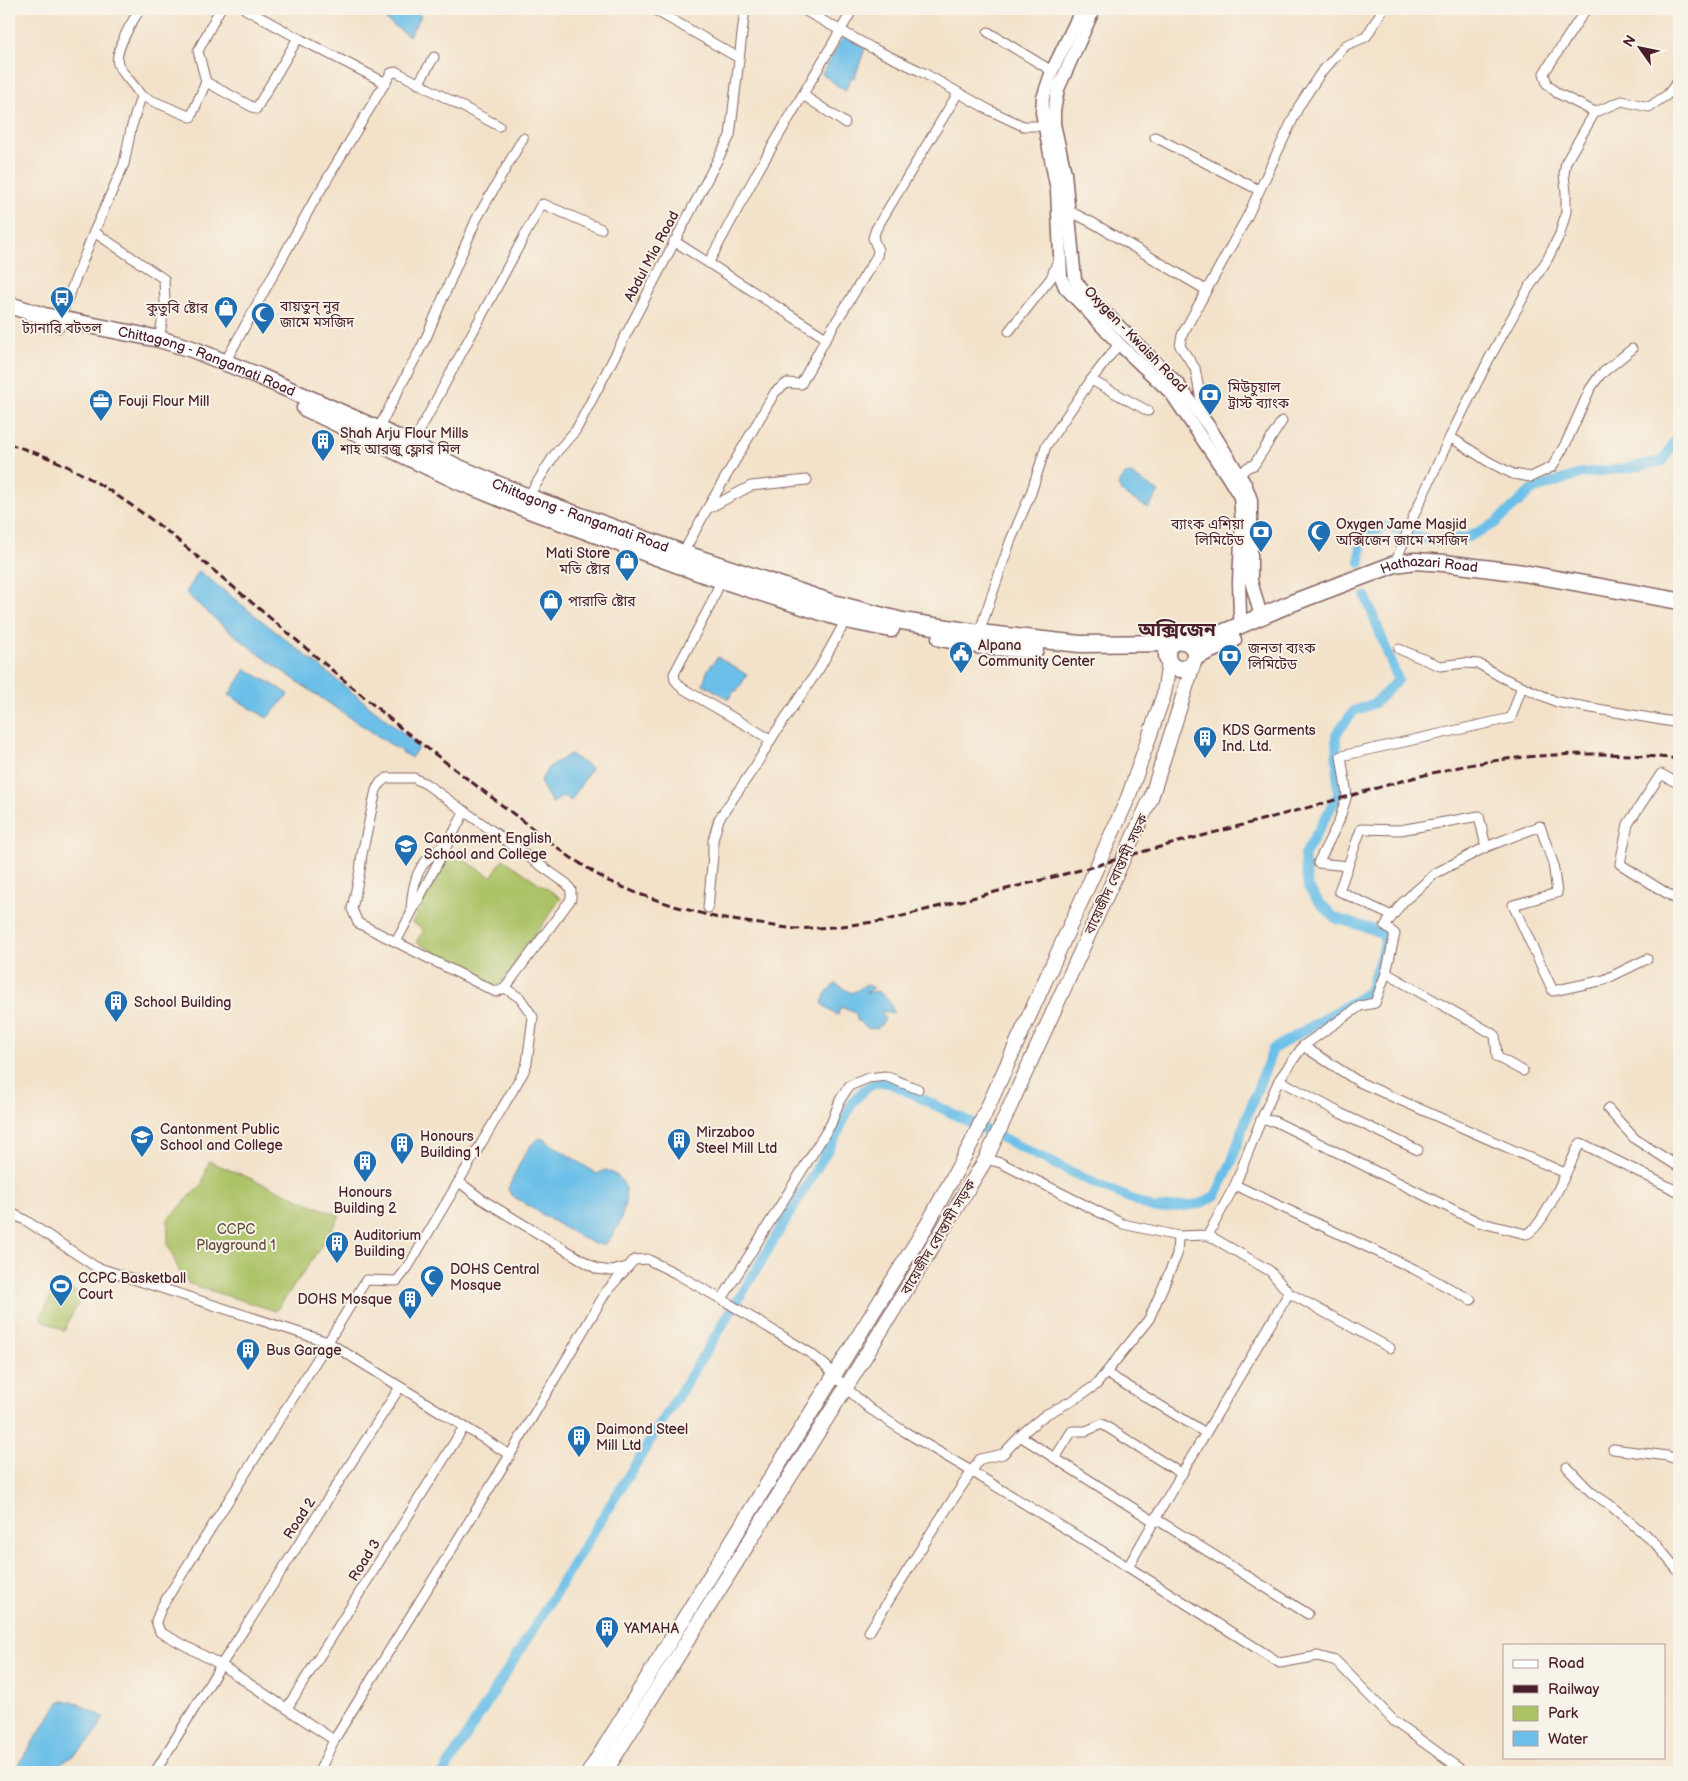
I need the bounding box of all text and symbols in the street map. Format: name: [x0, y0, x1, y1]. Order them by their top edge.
north arrow: [1616, 22, 1666, 72]
text: N: [1620, 32, 1640, 50]
street label: Abdul Mia Road: [620, 208, 682, 304]
street label: Oxygen - Kwaish Road: [1081, 283, 1191, 396]
bus stop icon: ট্যানারি বটতল: [49, 285, 75, 319]
shop icon: কুতুবি ষ্টোর: [213, 295, 239, 329]
place label: বায়তুন্ নুর জামে মসজিদ: [279, 298, 354, 331]
place label: কুতুবি ষ্টোর: [145, 300, 209, 317]
mosque icon: বায়তুন্ নুর জামে মসজিদ: [250, 301, 276, 335]
place label: ট্যানারি বটতল: [21, 320, 102, 337]
street label: Chittagong - Rangamati Road: [116, 323, 298, 400]
place label: মিউচুয়াল ট্রাস্ট ব্যাংক: [1227, 379, 1290, 412]
bank icon: মিউচুয়াল ট্রাস্ট ব্যাংক: [1197, 382, 1223, 416]
office icon: Fouji Flour Mill: [88, 388, 114, 422]
place label: Fouji Flour Mill: [118, 393, 209, 410]
place label: Shah Arju Flour Mills শাহ আরজু ফ্লোর মিল: [339, 425, 469, 458]
building icon: Shah Arju Flour Mills শাহ আরজু ফ্লোর মিল: [310, 428, 336, 462]
street label: Chittagong - Rangamati Road: [489, 475, 671, 556]
place label: ব্যাংক এশিয়া লিমিটেড: [1170, 516, 1245, 549]
place label: Oxygen Jame Masjid অক্সিজেন জামে মসজিদ: [1335, 516, 1468, 549]
bank icon: ব্যাংক এশিয়া লিমিটেড: [1248, 519, 1274, 553]
mosque icon: Oxygen Jame Masjid অক্সিজেন জামে মসজিদ: [1306, 519, 1332, 553]
place label: Mati Store মতি ষ্টোর: [546, 545, 611, 578]
shop icon: Mati Store মতি ষ্টোর: [614, 548, 640, 582]
street label: Hathazari Road: [1378, 553, 1479, 578]
shop icon: পারাভি ষ্টোর: [538, 588, 564, 622]
place label: পারাভি ষ্টোর: [568, 593, 636, 610]
district label: অক্সিজেন: [1137, 619, 1217, 642]
place label: Alpana Community Center: [978, 637, 1096, 670]
public building icon: Alpana Community Center: [948, 640, 974, 674]
place label: জনতা ব্যংক লিমিটেড: [1247, 640, 1316, 673]
bank icon: জনতা ব্যংক লিমিটেড: [1217, 643, 1243, 677]
place label: KDS Garments Ind. Ltd.: [1222, 722, 1316, 755]
building icon: KDS Garments Ind. Ltd.: [1192, 725, 1218, 759]
street label: বায়েজীদ বোস্তামী সড়ক: [1081, 811, 1152, 938]
place label: Cantonment English School and College: [424, 830, 552, 863]
school or university icon: Cantonment English School and College: [393, 833, 419, 867]
building icon: School Building: [103, 989, 129, 1023]
place label: School Building: [134, 994, 231, 1011]
place label: Cantonment Public School and College: [160, 1121, 283, 1154]
school or university icon: Cantonment Public School and College: [129, 1124, 155, 1158]
place label: Mirzaboo Steel Mill Ltd: [696, 1124, 777, 1157]
building icon: Mirzaboo Steel Mill Ltd: [666, 1127, 692, 1161]
place label: Honours Building 1: [420, 1128, 480, 1161]
building icon: Honours Building 1: [389, 1131, 415, 1165]
building icon: Honours Building 2: [352, 1149, 378, 1183]
street label: বায়েজীদ বোস্তামী সড়ক: [897, 1176, 980, 1299]
place label: Honours Building 2: [334, 1184, 397, 1217]
park label: CCPC Playground 1: [196, 1221, 276, 1254]
place label: Auditorium Building: [354, 1227, 421, 1260]
building icon: Auditorium Building: [324, 1230, 350, 1264]
place label: DOHS Central Mosque: [450, 1261, 540, 1294]
mosque icon: DOHS Central Mosque: [419, 1264, 445, 1298]
place label: CCPC Basketball Court: [78, 1270, 186, 1303]
sports icon: CCPC Basketball Court: [48, 1273, 74, 1307]
building icon: DOHS Mosque: [397, 1286, 423, 1320]
place label: DOHS Mosque: [298, 1291, 392, 1308]
building icon: Bus Garage: [235, 1337, 261, 1371]
place label: Bus Garage: [266, 1342, 342, 1359]
place label: Daimond Steel Mill Ltd: [596, 1421, 688, 1454]
building icon: Daimond Steel Mill Ltd: [566, 1424, 592, 1458]
street label: Road 2: [280, 1494, 319, 1542]
street label: Road 3: [345, 1536, 384, 1584]
building icon: YAMAHA: [594, 1615, 620, 1649]
place label: YAMAHA: [623, 1620, 679, 1637]
legend: [1503, 1644, 1666, 1758]
text: Road: [1548, 1654, 1584, 1673]
text: Railway: [1548, 1680, 1599, 1699]
text: Park: [1548, 1704, 1579, 1723]
text: Water: [1548, 1730, 1588, 1749]

